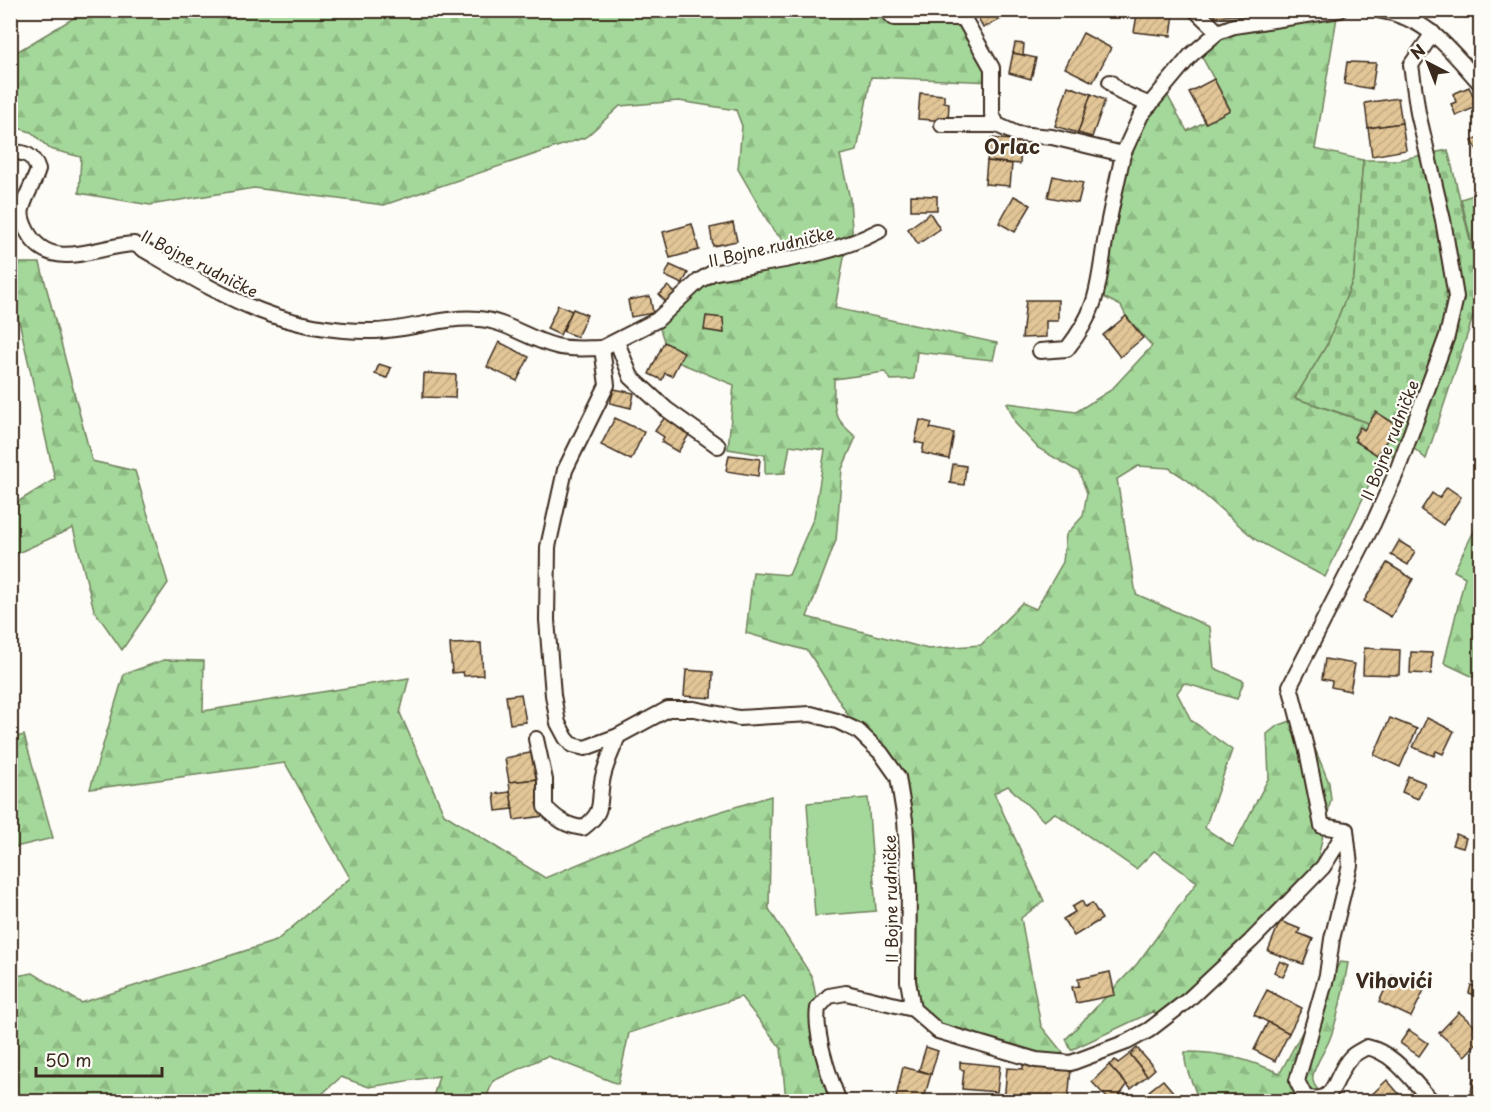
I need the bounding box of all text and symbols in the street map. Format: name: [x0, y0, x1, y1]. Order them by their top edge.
north arrow: [1398, 33, 1458, 93]
text: N: [1405, 38, 1430, 64]
district label: Orlac: [984, 131, 1040, 161]
street label: II Bojne rudničke: [706, 220, 836, 272]
street label: II Bojne rudničke: [137, 223, 263, 303]
street label: II Bojne rudničke: [1354, 376, 1424, 504]
street label: II Bojne rudničke: [877, 835, 903, 963]
district label: Vihovići: [1355, 965, 1433, 995]
scale bar: [36, 1040, 162, 1078]
text: 50 m: [45, 1046, 92, 1073]

